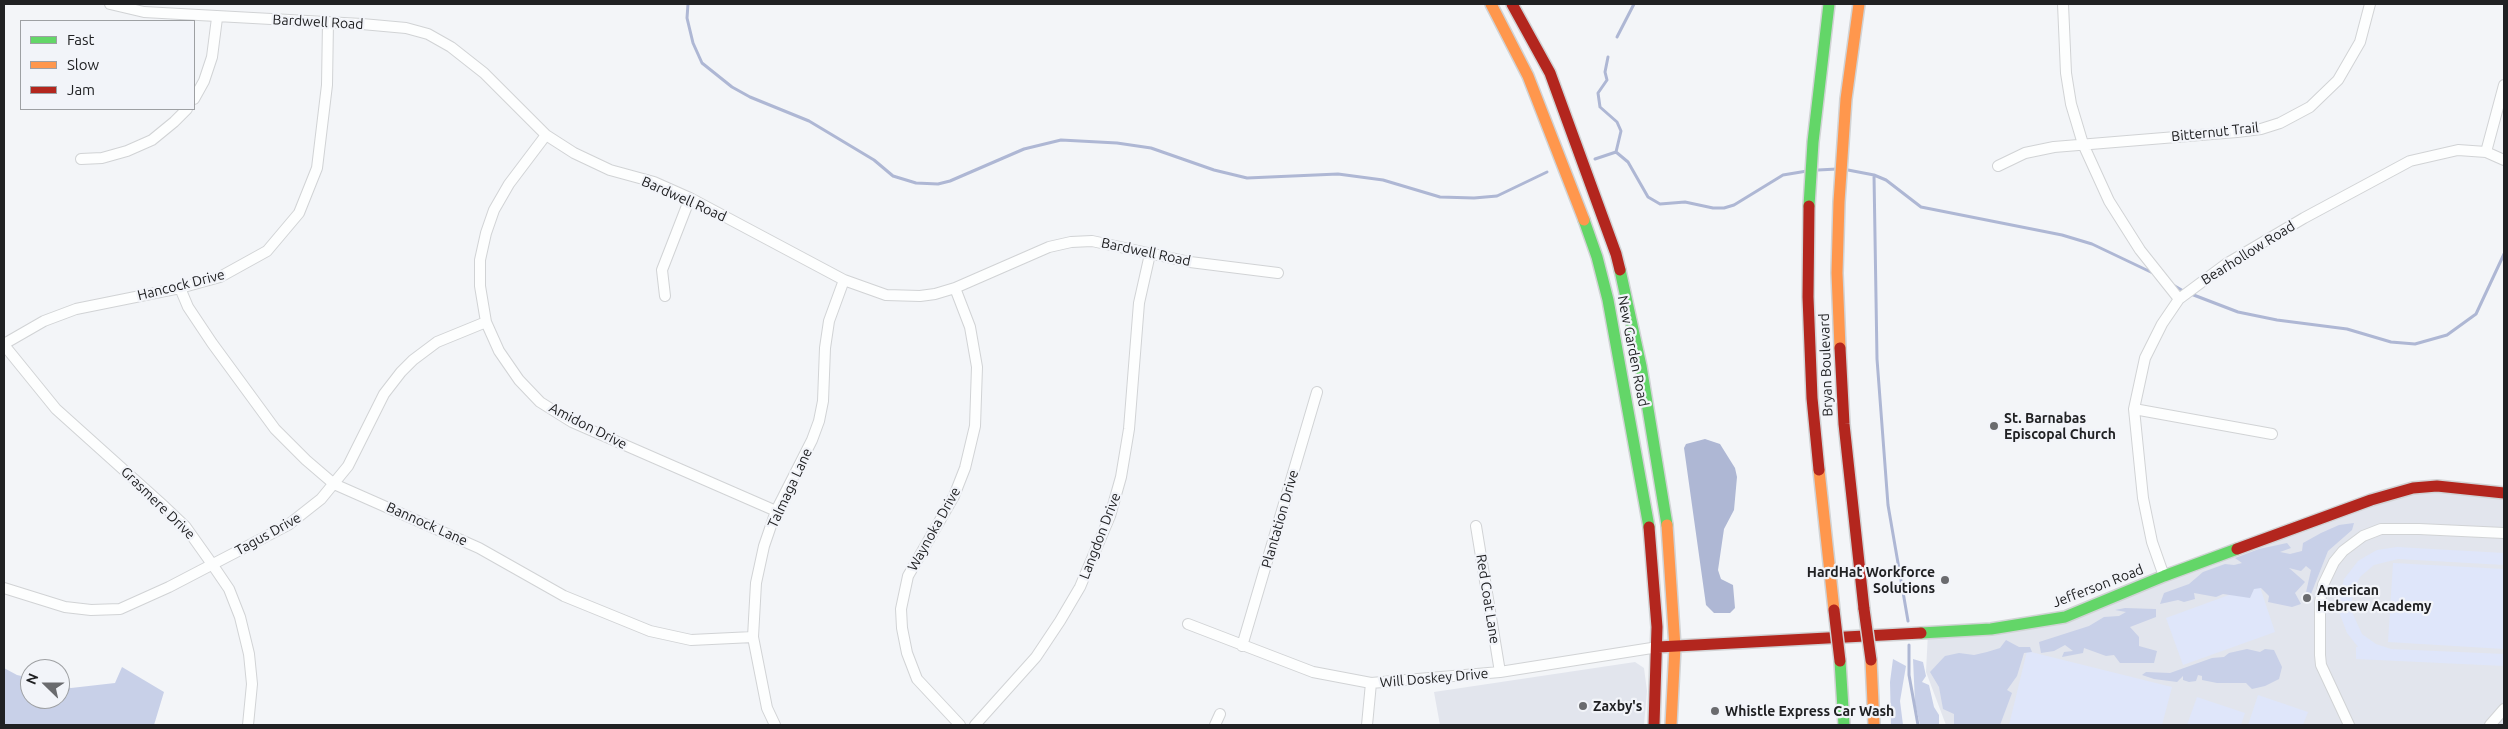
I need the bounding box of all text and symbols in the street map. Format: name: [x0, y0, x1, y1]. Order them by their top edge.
street label: Bardwell Road: [272, 11, 364, 33]
legend: [20, 20, 195, 110]
text: Fast: [67, 31, 94, 48]
text: Slow: [67, 56, 99, 73]
text: Jam: [67, 81, 95, 98]
street label: Bitternut Trail: [2170, 119, 2260, 145]
street label: Bardwell Road: [639, 173, 729, 225]
street label: Bearhollow Road: [2198, 217, 2298, 289]
street label: Bardwell Road: [1100, 234, 1192, 270]
street label: Hancock Drive: [136, 266, 226, 304]
street label: New Garden Road: [1614, 294, 1652, 408]
street label: Bryan Boulevard: [1816, 313, 1836, 417]
street label: Amidon Drive: [546, 399, 630, 453]
place label: St. Barnabas Episcopal Church: [2004, 410, 2116, 442]
marker: St. Barnabas Episcopal Church: [1988, 420, 2000, 432]
street label: Talmaga Lane: [764, 446, 816, 530]
street label: Grasmere Drive: [117, 463, 199, 543]
street label: Plantation Drive: [1258, 468, 1302, 570]
street label: Waynoka Drive: [904, 484, 964, 574]
street label: Langdon Drive: [1076, 490, 1124, 582]
street label: Bannock Lane: [384, 499, 470, 549]
street label: Tagus Drive: [232, 509, 304, 559]
street label: Red Coat Lane: [1473, 553, 1503, 645]
street label: Jefferson Road: [2050, 561, 2146, 611]
place label: HardHat Workforce Solutions: [1807, 564, 1935, 596]
marker: HardHat Workforce Solutions: [1939, 574, 1951, 586]
place label: American Hebrew Academy: [2317, 582, 2431, 614]
marker: American Hebrew Academy: [2301, 592, 2313, 604]
north arrow: [20, 659, 70, 709]
street label: Will Doskey Drive: [1379, 665, 1489, 691]
text: N: [23, 671, 41, 687]
place label: Zaxby's: [1593, 698, 1642, 714]
marker: Zaxby's: [1577, 700, 1589, 712]
place label: Whistle Express Car Wash: [1725, 703, 1894, 719]
marker: Whistle Express Car Wash: [1709, 705, 1721, 717]

